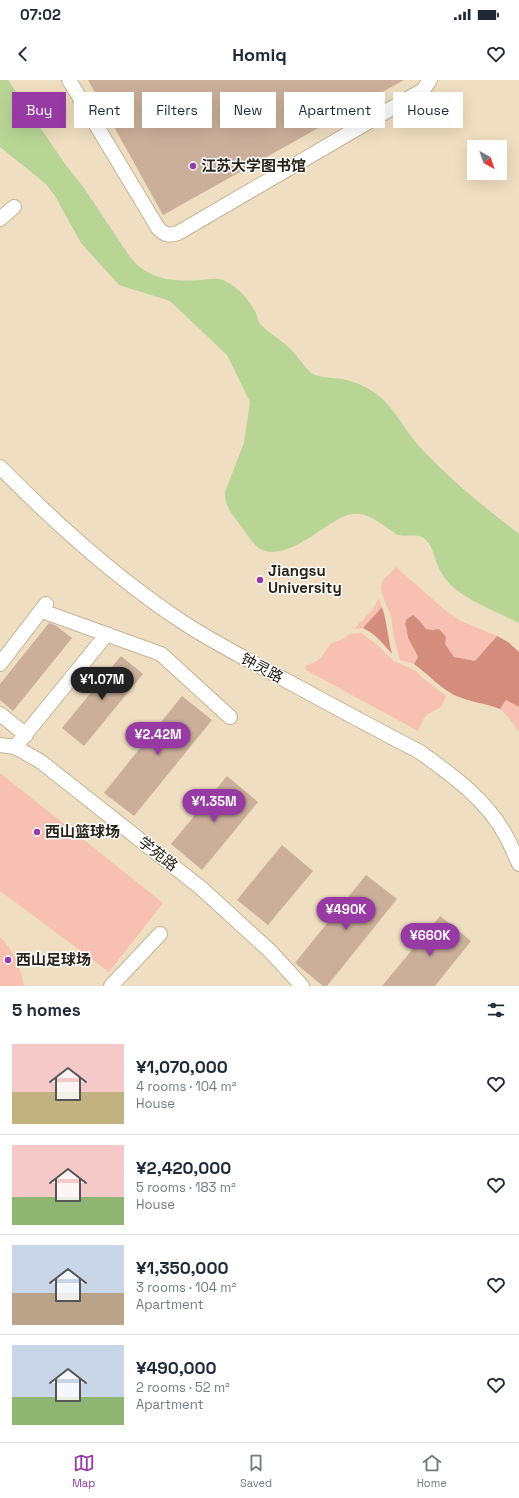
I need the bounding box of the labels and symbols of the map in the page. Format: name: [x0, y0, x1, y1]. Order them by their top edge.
north arrow: [467, 140, 507, 180]
place label: 江苏大学图书馆: [201, 156, 306, 175]
marker: 江苏大学图书馆: [188, 161, 198, 171]
place label: Jiangsu University: [268, 561, 342, 597]
marker: Jiangsu University: [255, 575, 265, 585]
street label: 钟灵路: [238, 649, 287, 687]
pin: ¥1.07M: [69, 667, 135, 701]
pin: ¥2.42M: [125, 722, 191, 756]
pin: ¥1.35M: [181, 789, 247, 823]
place label: 西山篮球场: [45, 822, 120, 841]
marker: 西山篮球场: [32, 827, 42, 837]
street label: 学苑路: [135, 832, 182, 875]
pin: ¥490K: [318, 897, 374, 931]
pin: ¥660K: [402, 923, 458, 957]
place label: 西山足球场: [16, 950, 91, 969]
marker: 西山足球场: [3, 955, 13, 965]

